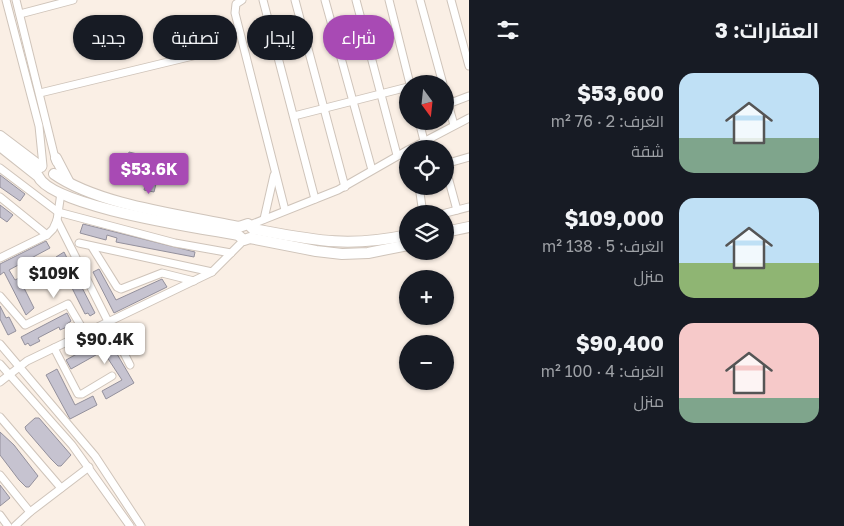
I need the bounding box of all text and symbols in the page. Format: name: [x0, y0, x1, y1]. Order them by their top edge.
chip: جديد: [73, 15, 143, 60]
chip: تصفية: [153, 15, 237, 60]
chip: إيجار: [247, 15, 313, 60]
chip: شراء: [323, 15, 394, 60]
icon: filters: [494, 16, 522, 44]
text: العقارات: 3: [715, 17, 819, 43]
north arrow: [399, 75, 454, 130]
map controls: [399, 75, 454, 390]
text: $53,600: [577, 80, 664, 106]
icon: home: [719, 93, 779, 153]
text: الغرف: 2 · 76 m²: [551, 111, 664, 131]
button: locate: [399, 140, 454, 195]
text: شقة: [631, 141, 664, 161]
pin: $53.6K: [108, 152, 190, 195]
text: $53.6K: [120, 159, 178, 179]
button: layers: [399, 205, 454, 260]
text: $109,000: [564, 205, 664, 231]
icon: home: [719, 218, 779, 278]
text: الغرف: 5 · 138 m²: [542, 236, 664, 256]
pin: $109K: [19, 256, 89, 299]
text: $109K: [28, 263, 80, 283]
text: منزل: [634, 266, 664, 286]
button: +: [399, 270, 454, 325]
pin: $90.4K: [64, 322, 146, 365]
text: $90.4K: [76, 329, 134, 349]
text: $90,400: [576, 330, 664, 356]
button: −: [399, 335, 454, 390]
icon: home: [719, 343, 779, 403]
text: الغرف: 4 · 100 m²: [541, 361, 664, 381]
text: منزل: [634, 391, 664, 411]

